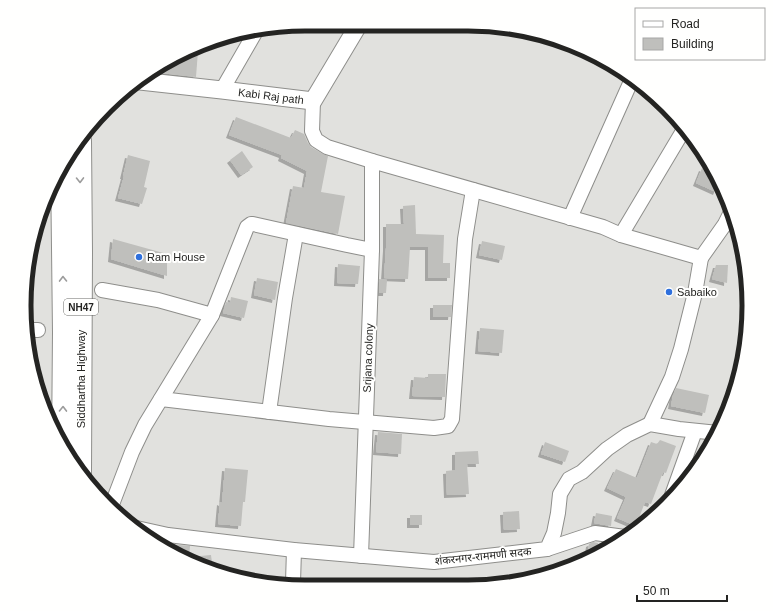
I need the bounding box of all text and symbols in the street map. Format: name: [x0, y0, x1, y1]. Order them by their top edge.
legend: [635, 8, 765, 60]
text: Road: [671, 17, 700, 31]
text: Building: [671, 37, 714, 51]
street label: Kabi Raj path: [237, 86, 305, 106]
one-way arrow: [76, 177, 84, 183]
place label: Ram House: [147, 251, 205, 263]
marker: Ram House: [134, 252, 144, 262]
one-way arrow: [59, 276, 67, 282]
place label: Sabaiko: [677, 286, 717, 298]
marker: Sabaiko: [664, 287, 674, 297]
road number: NH47: [64, 299, 98, 315]
street label: Srijana colony: [361, 323, 375, 393]
street label: Siddhartha Highway: [75, 329, 87, 428]
one-way arrow: [59, 406, 67, 412]
street label: शंकरनगर-राममणी सदक: [434, 545, 532, 567]
scale bar: [637, 577, 727, 603]
text: 50 m: [643, 584, 670, 598]

